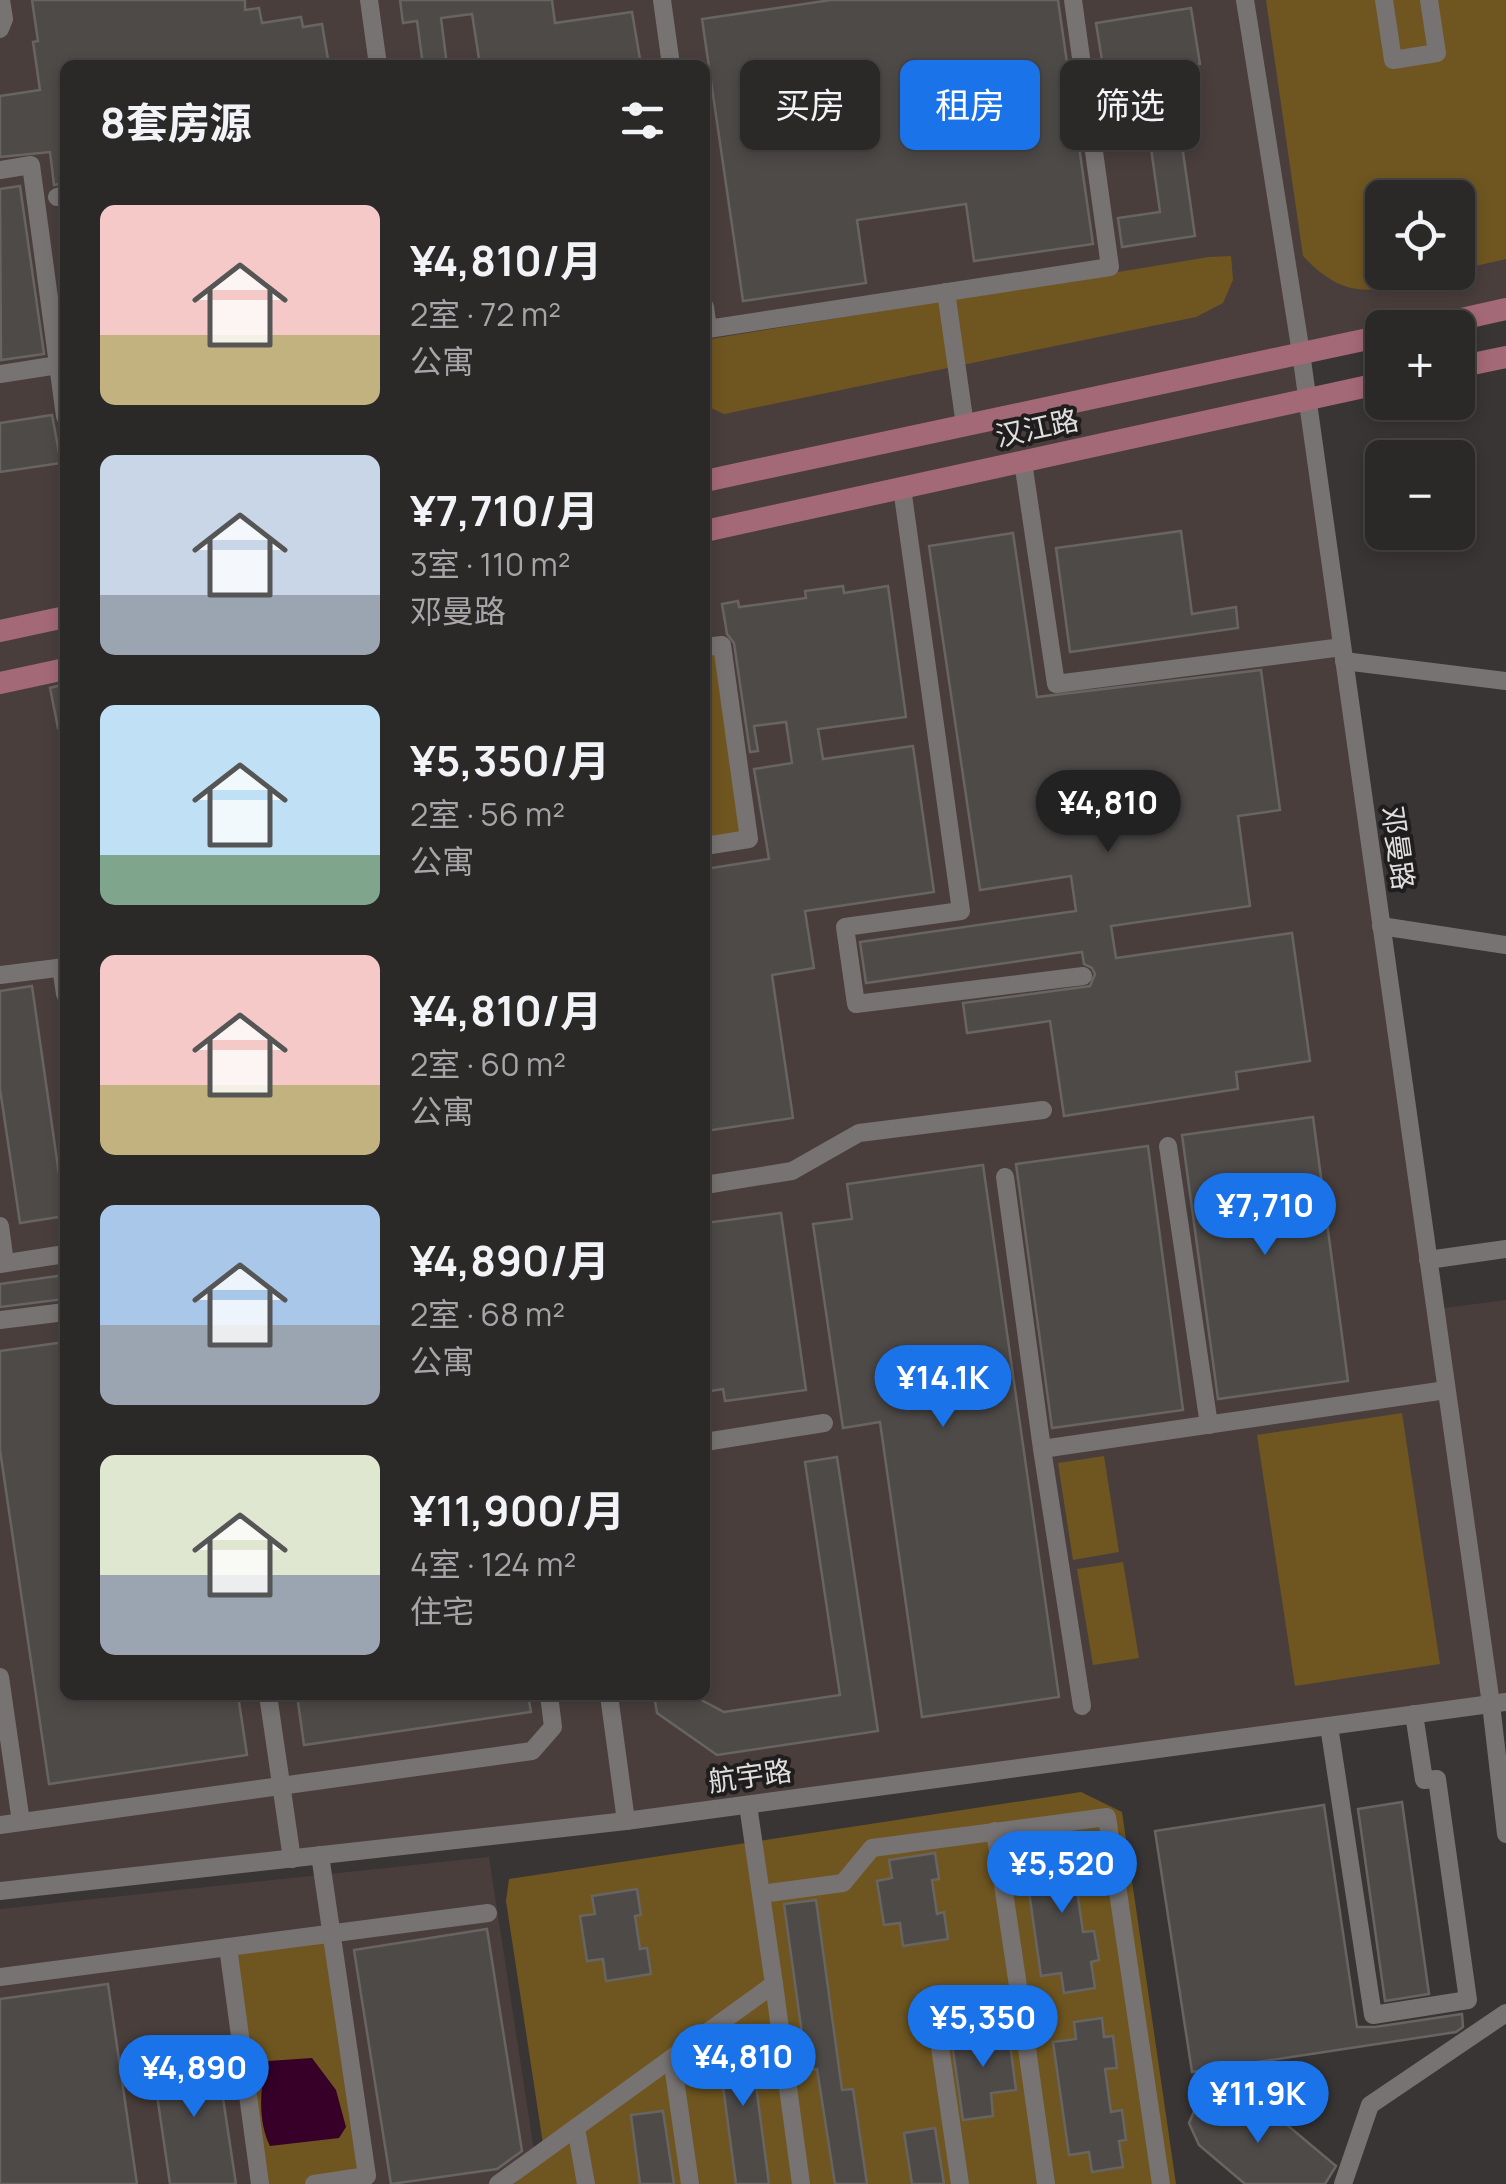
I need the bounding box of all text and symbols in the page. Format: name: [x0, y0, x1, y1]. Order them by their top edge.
chip: 买房: [740, 60, 880, 150]
chip: 租房: [900, 60, 1040, 150]
chip: 筛选: [1060, 60, 1200, 150]
text: 8套房源: [100, 93, 252, 151]
icon: filters: [615, 93, 670, 148]
map controls: [1365, 180, 1475, 550]
button: locate: [1365, 180, 1475, 290]
text: ¥4,810/月: [410, 231, 602, 289]
icon: home: [180, 245, 300, 365]
text: 2室 · 72 m²: [410, 292, 561, 336]
button: +: [1365, 310, 1475, 420]
text: 公寓: [410, 339, 474, 383]
street label: 汉江路: [992, 400, 1082, 454]
button: −: [1365, 440, 1475, 550]
text: ¥7,710/月: [410, 481, 599, 539]
icon: home: [180, 495, 300, 615]
text: 3室 · 110 m²: [410, 542, 571, 586]
text: 邓曼路: [410, 589, 506, 633]
text: ¥5,350/月: [410, 731, 610, 789]
icon: home: [180, 745, 300, 865]
pin: ¥4,810: [1027, 770, 1189, 855]
text: ¥4,810: [1058, 780, 1158, 824]
text: 2室 · 56 m²: [410, 792, 565, 836]
street label: 邓曼路: [1374, 804, 1424, 892]
text: 公寓: [410, 839, 474, 883]
text: ¥4,810/月: [410, 981, 602, 1039]
icon: home: [180, 995, 300, 1115]
text: 2室 · 60 m²: [410, 1042, 566, 1086]
text: 公寓: [410, 1089, 474, 1133]
pin: ¥7,710: [1184, 1173, 1346, 1258]
text: ¥7,710: [1216, 1183, 1314, 1227]
text: ¥4,890/月: [410, 1231, 610, 1289]
icon: home: [180, 1245, 300, 1365]
text: 2室 · 68 m²: [410, 1292, 565, 1336]
text: 公寓: [410, 1339, 474, 1383]
pin: ¥14.1K: [862, 1345, 1024, 1430]
text: ¥14.1K: [896, 1355, 990, 1399]
text: ¥11,900/月: [410, 1481, 625, 1539]
icon: home: [180, 1495, 300, 1615]
text: 4室 · 124 m²: [410, 1542, 576, 1586]
text: 住宅: [410, 1589, 474, 1633]
street label: 航宇路: [706, 1750, 794, 1800]
pin: ¥5,520: [981, 1831, 1143, 1916]
text: ¥5,520: [1009, 1841, 1115, 1885]
pin: ¥5,350: [902, 1985, 1064, 2070]
text: ¥5,350: [930, 1995, 1036, 2039]
pin: ¥4,810: [662, 2024, 824, 2109]
text: ¥4,810: [693, 2034, 793, 2078]
pin: ¥4,890: [113, 2035, 275, 2120]
text: ¥4,890: [141, 2045, 247, 2089]
pin: ¥11.9K: [1177, 2061, 1339, 2146]
text: ¥11.9K: [1210, 2071, 1306, 2115]

